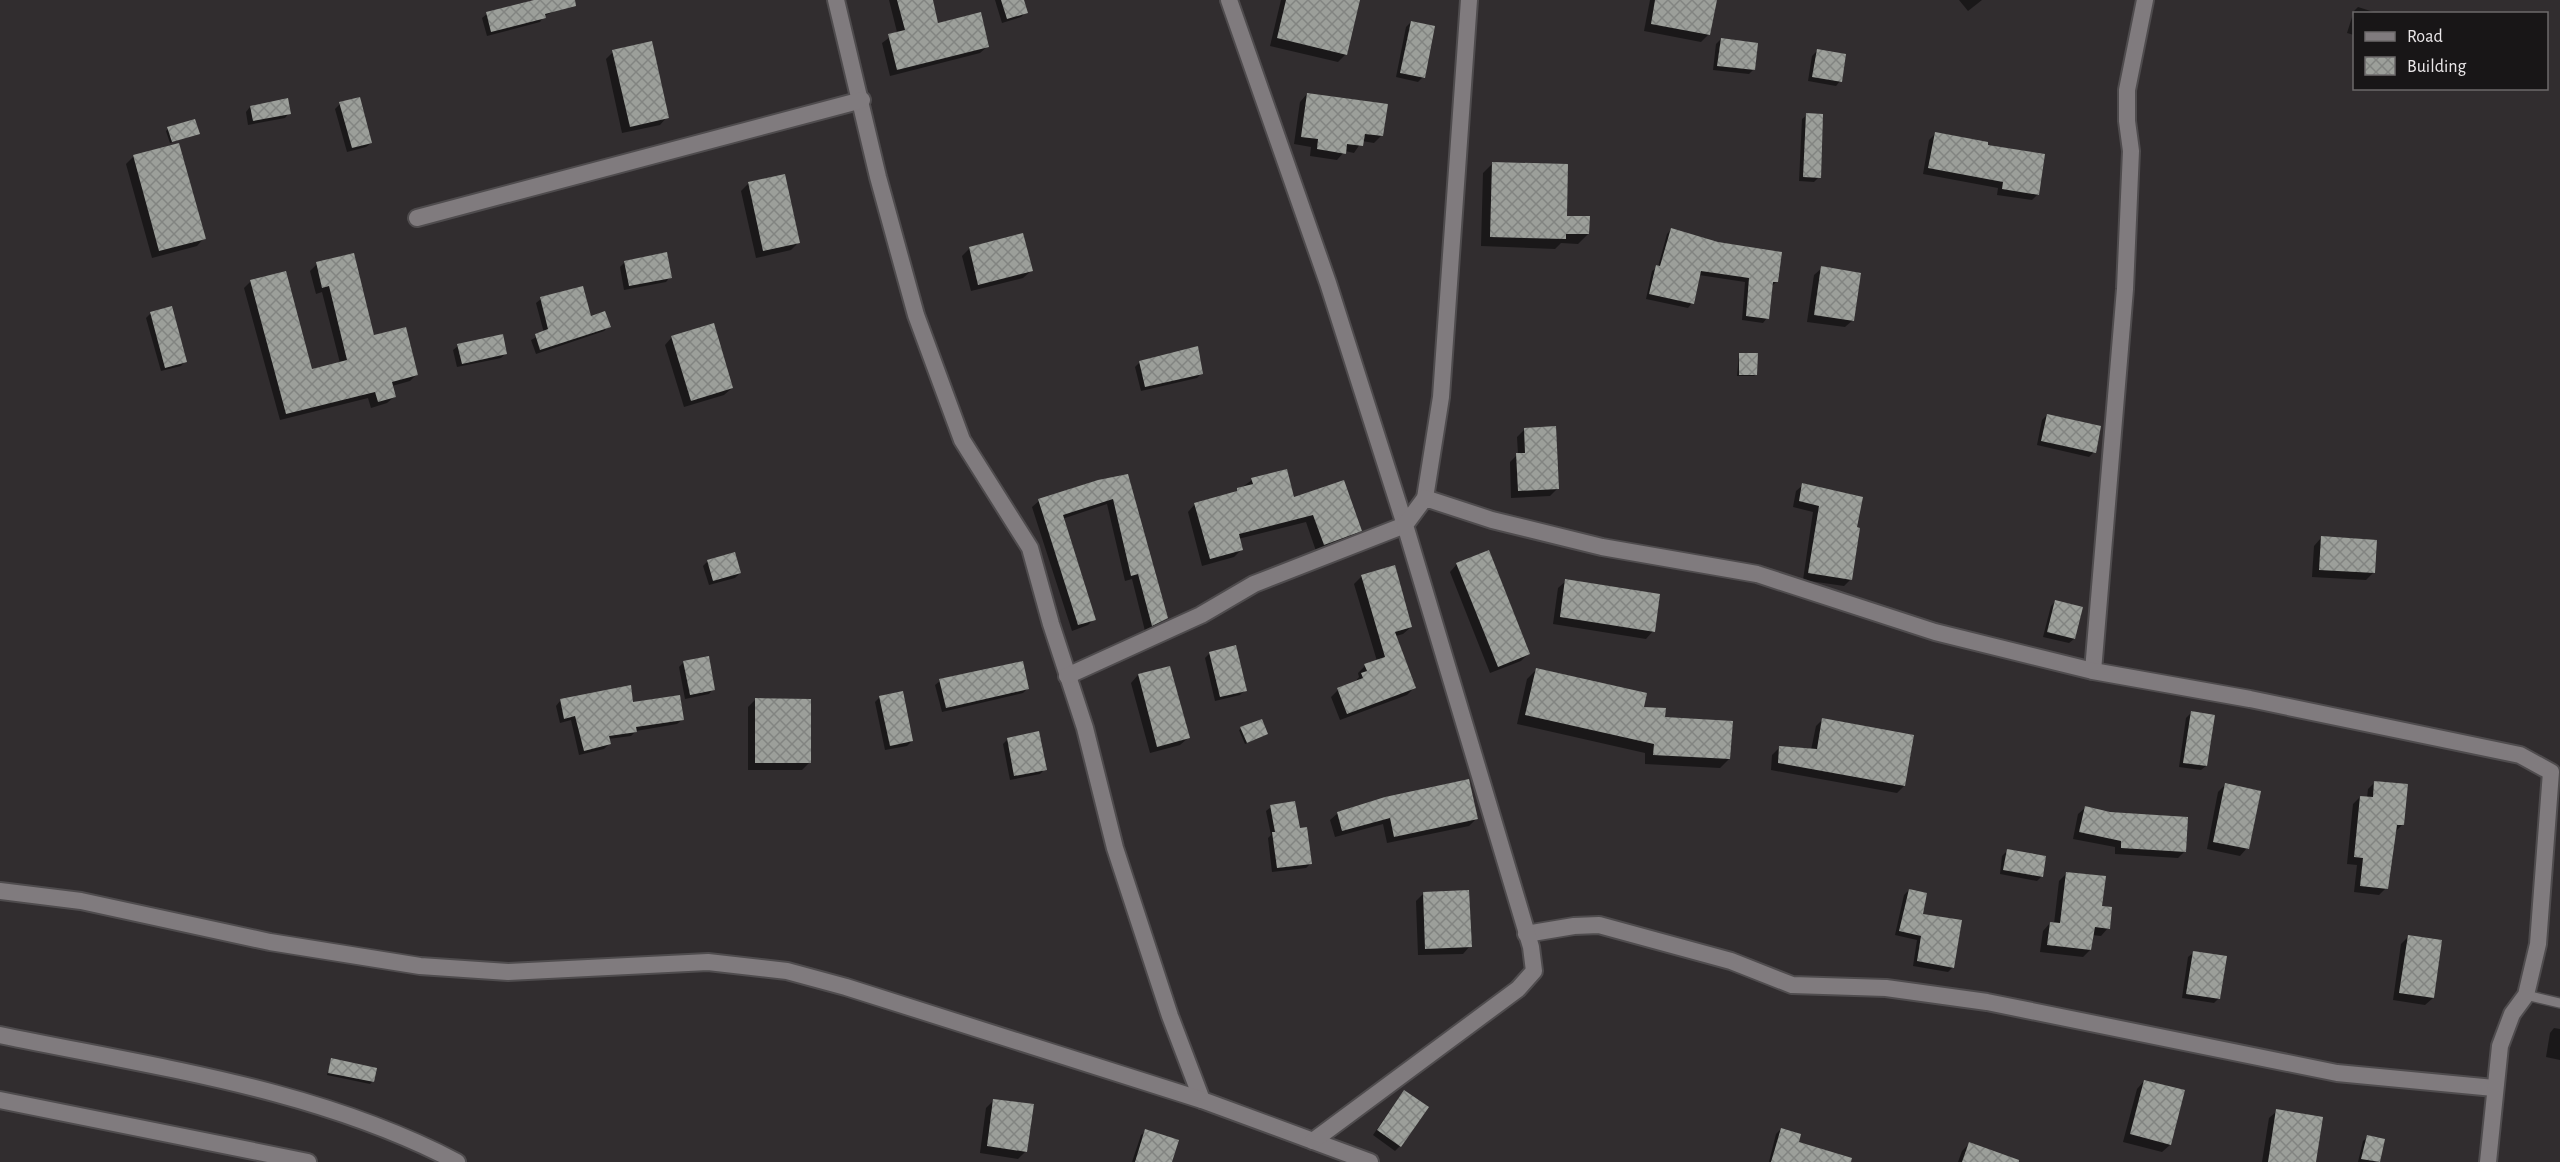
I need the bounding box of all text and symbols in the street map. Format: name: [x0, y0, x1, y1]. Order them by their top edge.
legend: [2353, 12, 2548, 90]
text: Road: [2407, 28, 2443, 46]
text: Building: [2407, 58, 2467, 76]

